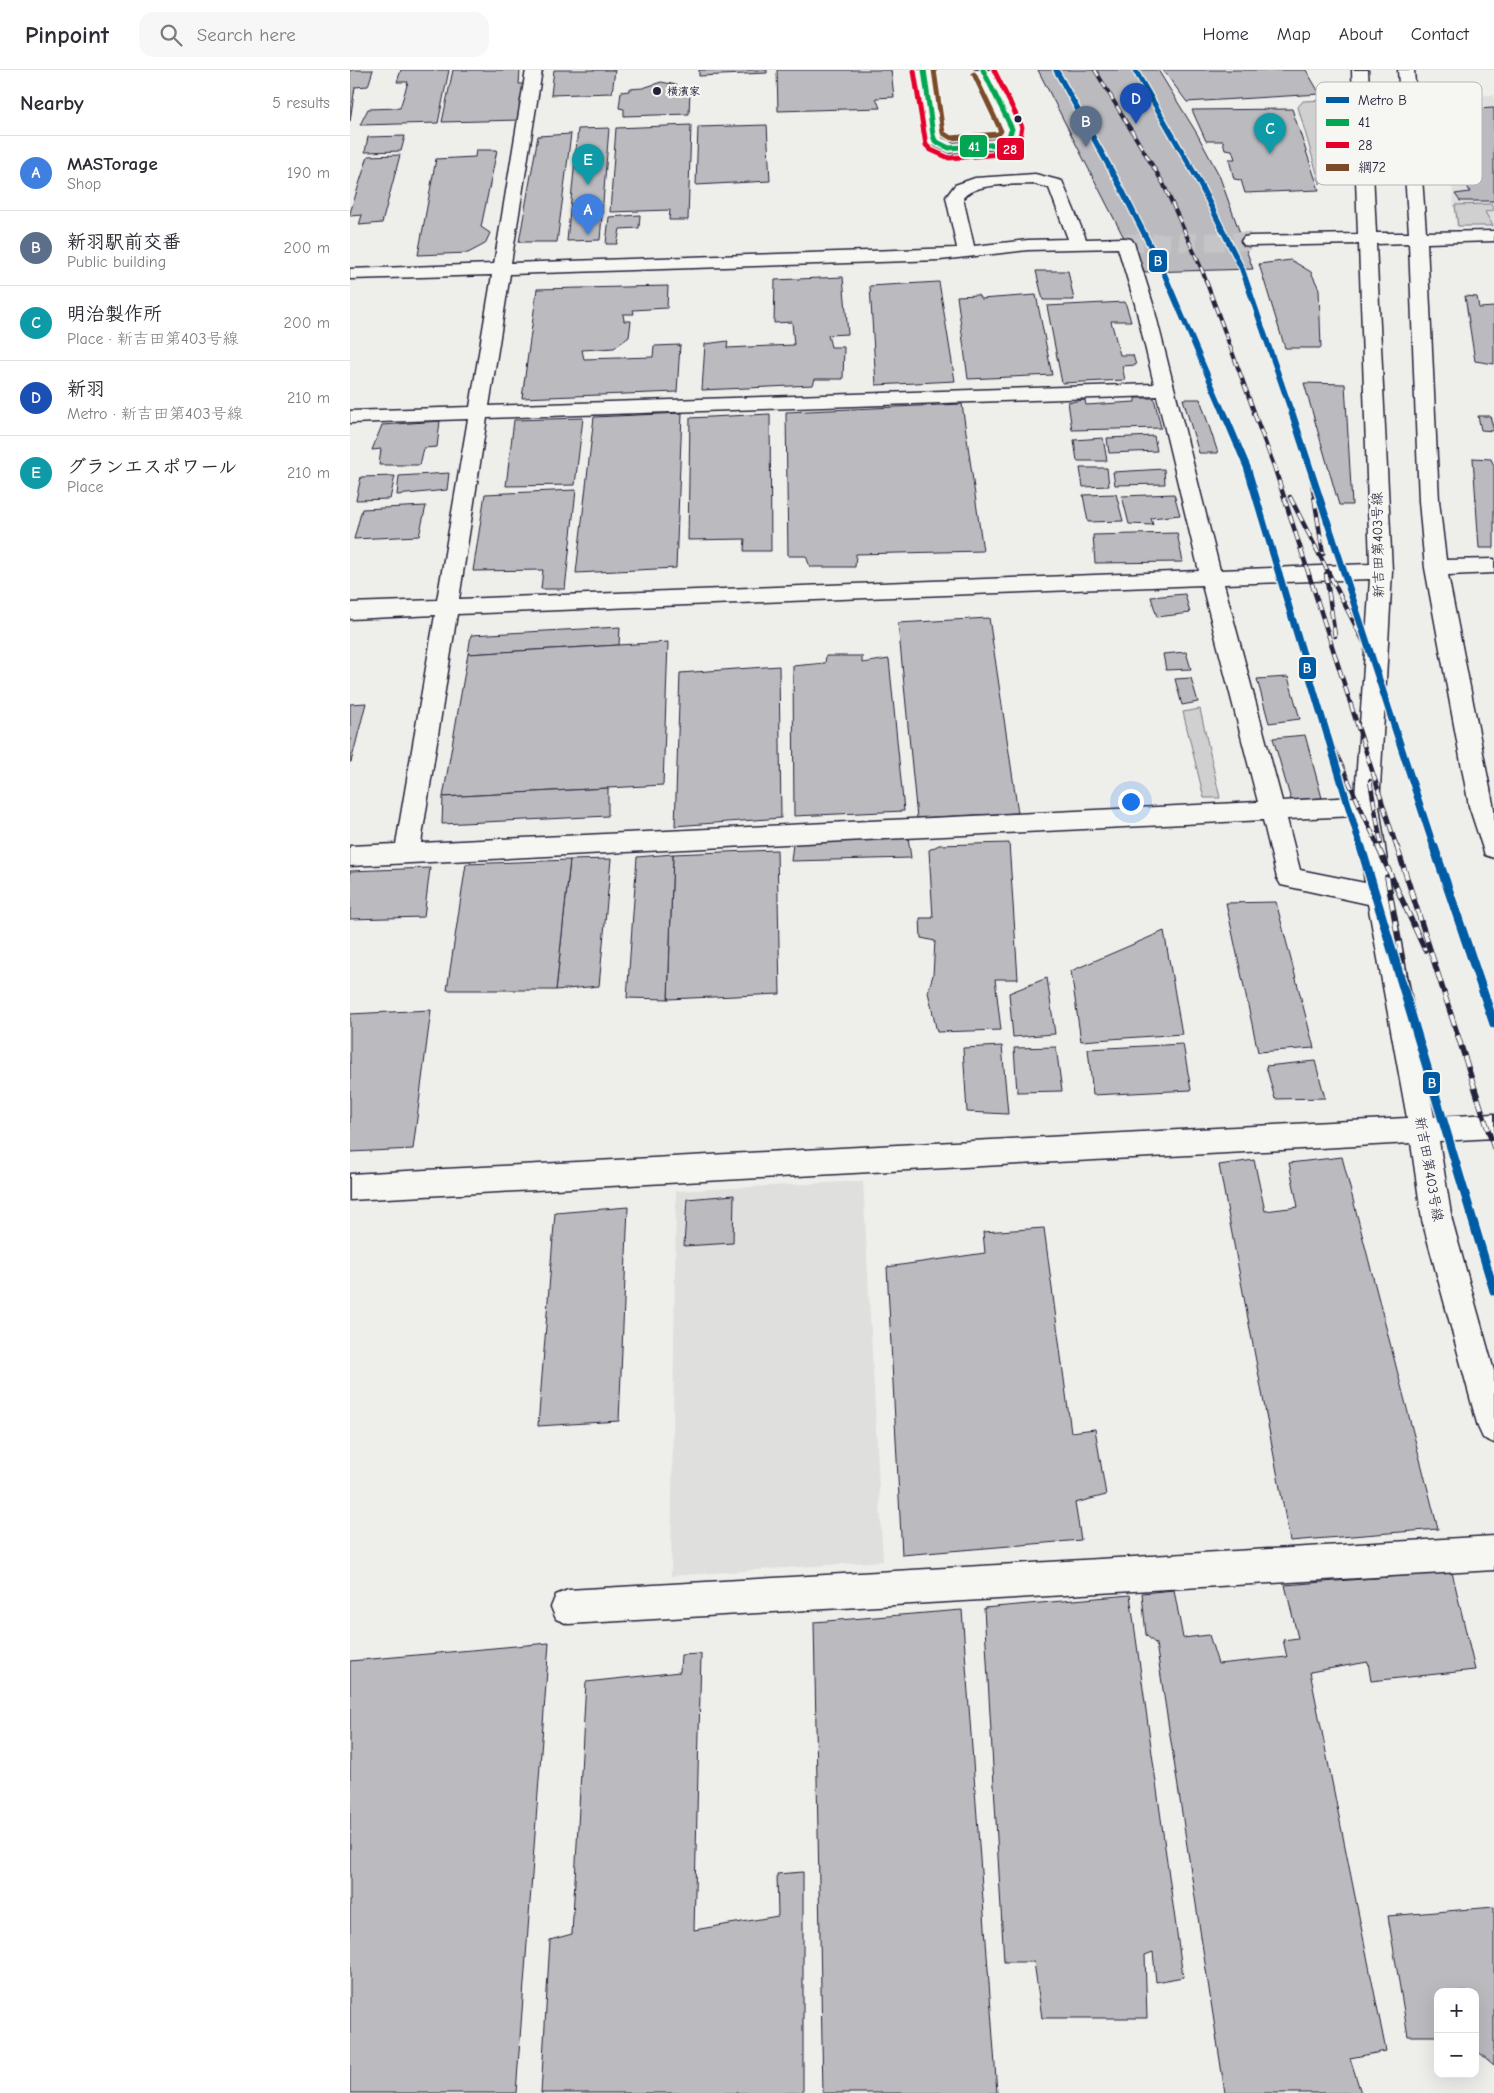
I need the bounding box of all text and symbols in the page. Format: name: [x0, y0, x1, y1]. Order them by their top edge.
search box: [139, 12, 489, 57]
text: Pinpoint: [25, 21, 109, 49]
icon: search: [157, 21, 185, 49]
text: Search here: [197, 24, 296, 46]
text: Home: [1202, 24, 1249, 45]
text: Map: [1277, 24, 1311, 45]
text: About: [1339, 24, 1383, 45]
text: Contact: [1411, 24, 1469, 45]
legend: [1316, 82, 1482, 185]
pin: D: [1120, 83, 1152, 124]
marker: 横濱家: [651, 85, 663, 97]
place label: 横濱家: [667, 85, 700, 98]
text: Nearby: [20, 91, 84, 115]
text: Metro B: [1358, 92, 1407, 109]
text: 5 results: [272, 94, 330, 112]
pin: B: [1070, 106, 1102, 147]
pin: C: [1254, 113, 1286, 154]
unlabelled marker: [1013, 114, 1023, 124]
text: 41: [1358, 114, 1370, 131]
line badge: 41: [959, 134, 988, 158]
line badge: 28: [996, 137, 1025, 161]
text: 28: [1358, 137, 1373, 154]
text: 41: [968, 138, 980, 155]
text: 28: [1003, 141, 1017, 158]
pin: E: [572, 144, 604, 185]
text: MASTorage: [67, 153, 158, 175]
text: 綱72: [1358, 159, 1386, 176]
text: A: [32, 164, 40, 182]
text: 190 m: [287, 164, 330, 182]
text: Shop: [67, 175, 101, 193]
pin: A: [572, 194, 604, 235]
text: 新羽駅前交番: [67, 231, 181, 253]
text: B: [31, 239, 41, 257]
text: 200 m: [284, 239, 330, 257]
line badge: B: [1148, 249, 1168, 273]
text: Public building: [67, 253, 166, 271]
text: B: [1154, 253, 1163, 270]
text: 明治製作所: [67, 303, 162, 325]
text: C: [31, 314, 41, 332]
text: 200 m: [284, 314, 330, 332]
text: Place · 新吉田第403号線: [67, 330, 239, 348]
text: 新羽: [67, 378, 105, 400]
text: D: [31, 389, 41, 407]
text: 210 m: [287, 389, 330, 407]
text: Metro · 新吉田第403号線: [67, 405, 243, 423]
text: グランエスポワール: [67, 456, 237, 478]
text: E: [31, 464, 41, 482]
text: 210 m: [287, 464, 330, 482]
text: Place: [67, 478, 103, 496]
street label: 新吉田第403号線: [1369, 492, 1387, 598]
line badge: B: [1298, 656, 1317, 680]
text: B: [1303, 660, 1312, 677]
your location: [1118, 789, 1144, 815]
line badge: B: [1422, 1071, 1441, 1095]
text: B: [1428, 1075, 1437, 1092]
street label: 新吉田第403号線: [1411, 1115, 1447, 1223]
map controls: [1434, 1988, 1479, 2078]
button: +: [1434, 1988, 1479, 2033]
button: −: [1434, 2033, 1479, 2078]

